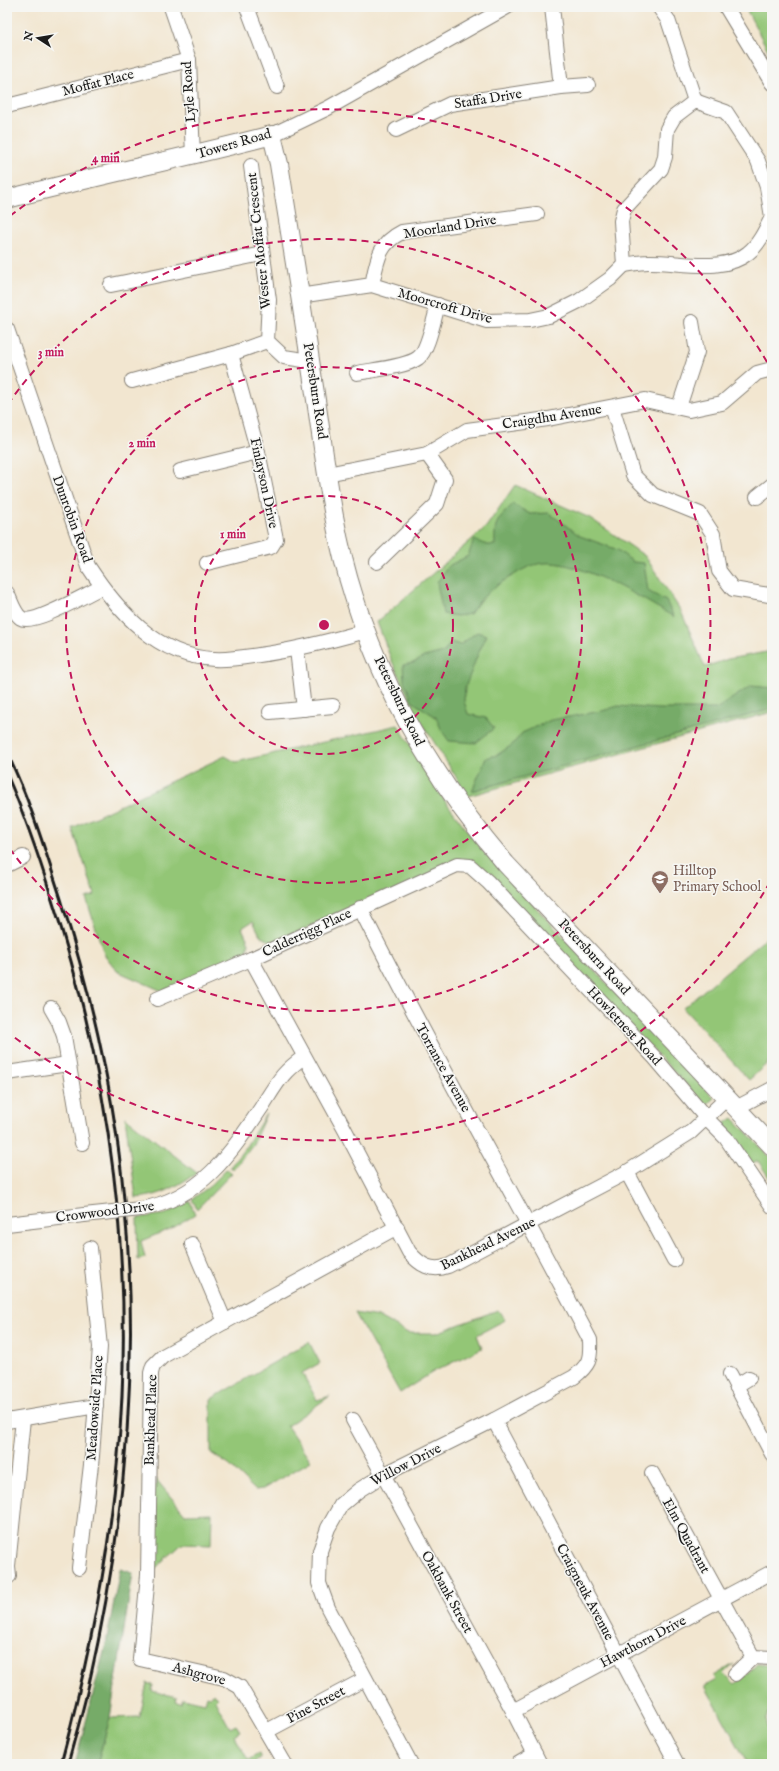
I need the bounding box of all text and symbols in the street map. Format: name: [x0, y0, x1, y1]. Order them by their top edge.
north arrow: [18, 18, 58, 58]
text: N: [21, 30, 37, 43]
street label: Lyle Road: [178, 60, 200, 123]
street label: Moffat Place: [60, 65, 136, 101]
street label: Staffa Drive: [453, 85, 524, 113]
street label: Towers Road: [195, 125, 274, 163]
text: 4 min: [92, 151, 120, 166]
street label: Wester Moffat Crescent: [243, 172, 275, 310]
street label: Moorland Drive: [402, 211, 498, 243]
street label: Moorcroft Drive: [396, 284, 495, 328]
street label: Petersburn Road: [298, 341, 332, 441]
text: 3 min: [38, 345, 65, 360]
street label: Craigdhu Avenue: [501, 400, 604, 434]
text: 2 min: [128, 436, 156, 451]
street label: Finlayson Drive: [246, 436, 283, 531]
street label: Dunrobin Road: [48, 473, 96, 566]
text: 1 min: [220, 527, 247, 542]
centre of rings: [317, 618, 331, 632]
street label: Petersburn Road: [370, 653, 429, 749]
place label: Hilltop Primary School: [673, 862, 762, 896]
school or university icon: Hilltop Primary School: [650, 869, 670, 894]
street label: Calderrigg Place: [260, 904, 355, 962]
street label: Petersburn Road: [554, 915, 634, 999]
street label: Howletnest Road: [583, 983, 666, 1070]
street label: Torrance Avenue: [411, 1021, 475, 1116]
street label: Crowwood Drive: [55, 1197, 156, 1227]
street label: Bankhead Avenue: [438, 1213, 539, 1275]
street label: Meadowside Place: [82, 1354, 108, 1461]
street label: Bankhead Place: [140, 1374, 162, 1466]
street label: Willow Drive: [368, 1439, 445, 1490]
street label: Elm Quadrant: [658, 1495, 714, 1577]
street label: Craigneuk Avenue: [552, 1541, 618, 1644]
street label: Oakbank Street: [417, 1548, 477, 1637]
street label: Hawthorn Drive: [597, 1611, 690, 1672]
street label: Ashgrove: [169, 1658, 228, 1690]
street label: Pine Street: [284, 1682, 348, 1728]

